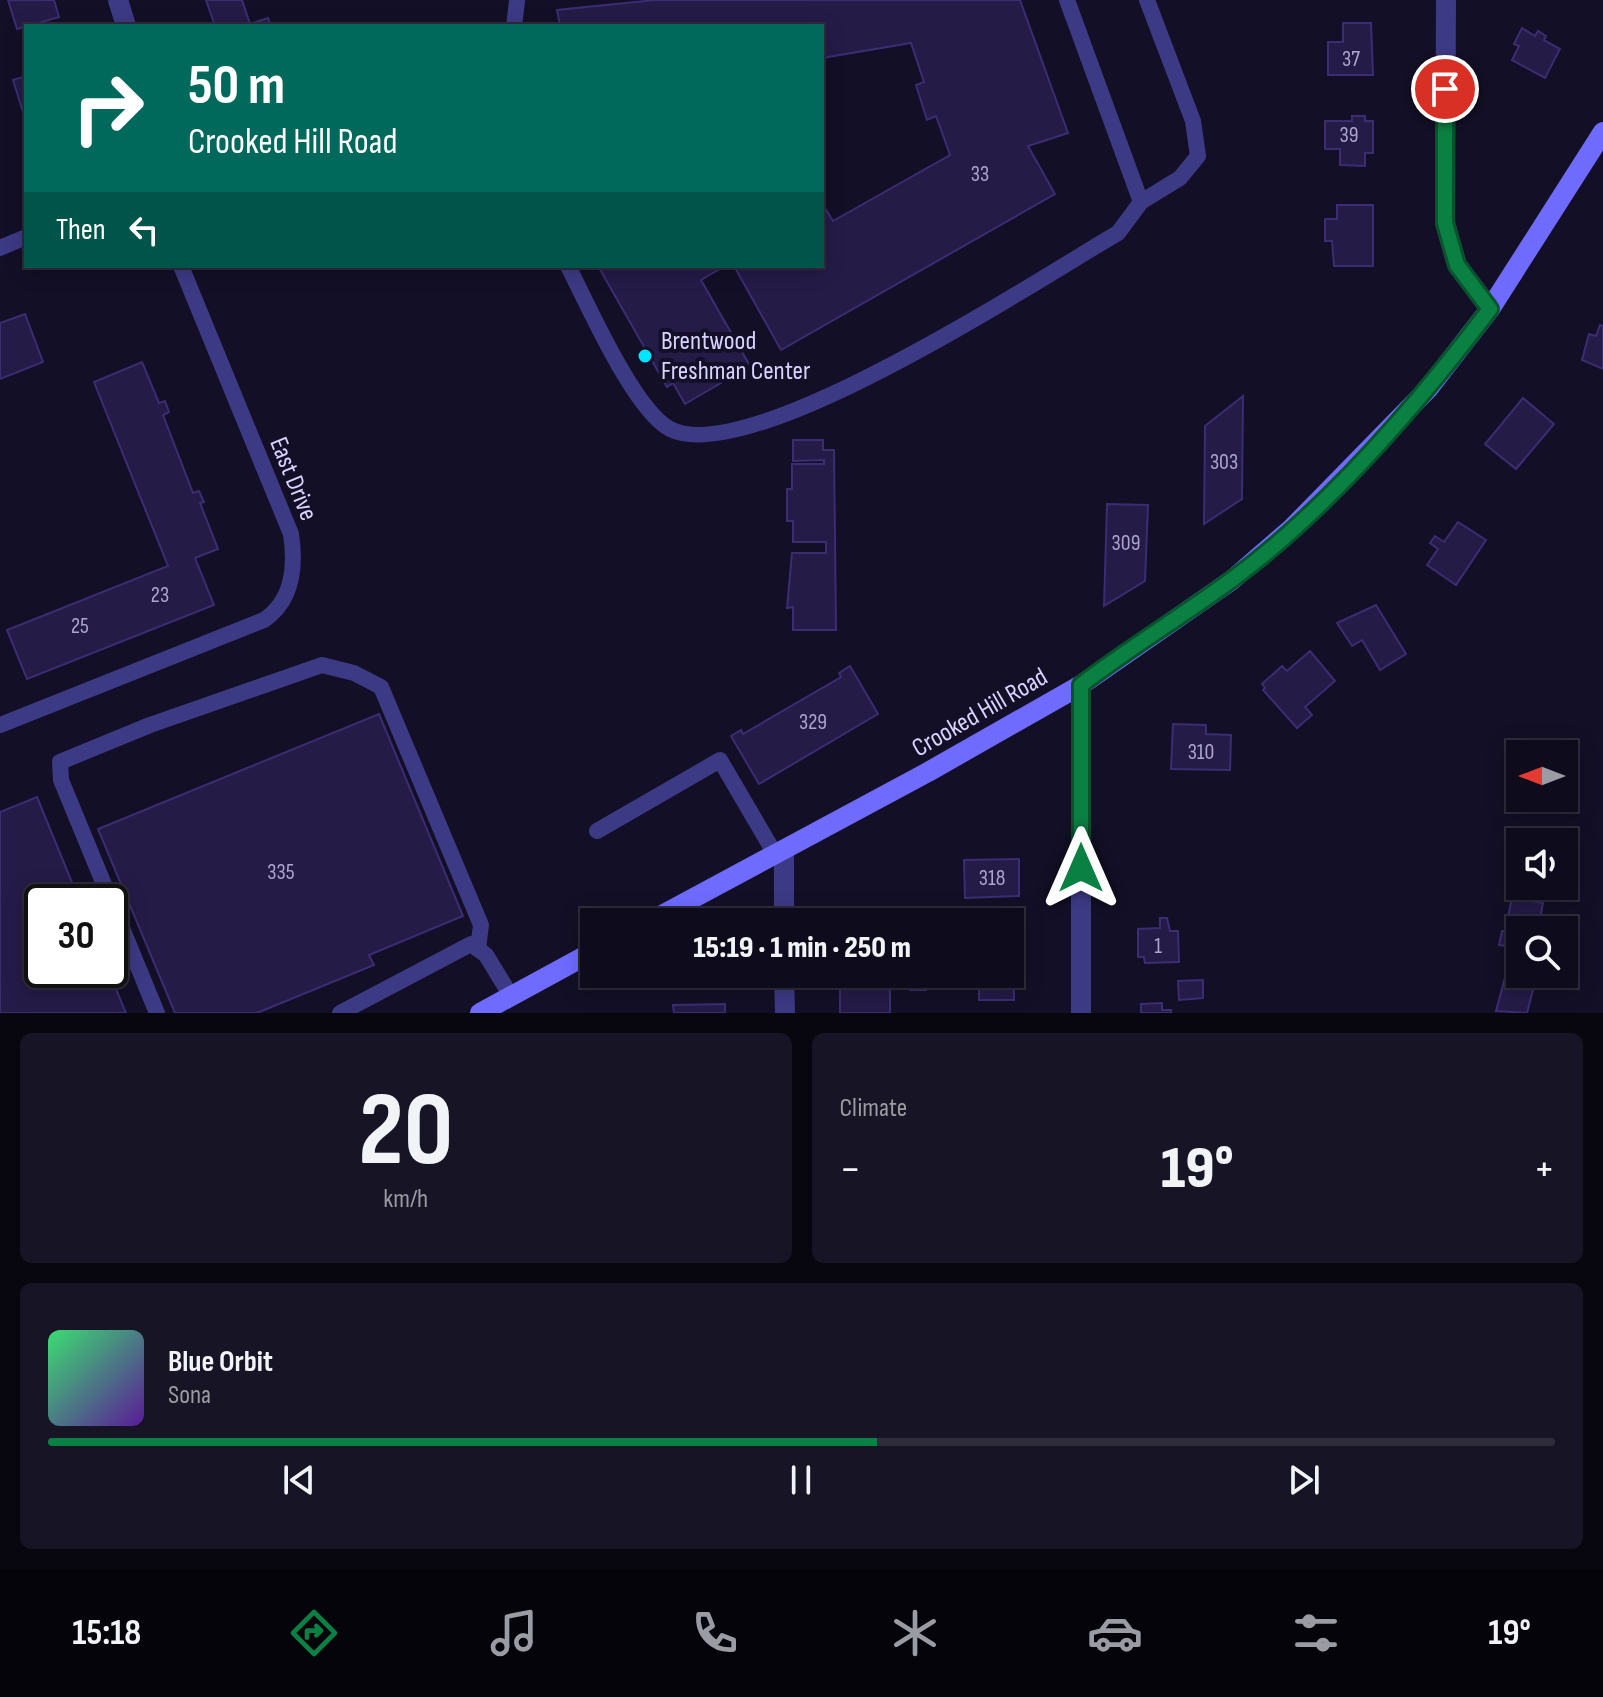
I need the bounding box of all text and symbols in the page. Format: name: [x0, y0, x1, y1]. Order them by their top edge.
house number: 37: [1342, 46, 1360, 73]
text: 50 m: [188, 53, 285, 120]
pin: [1411, 55, 1479, 123]
icon: right: [56, 56, 160, 160]
icon: arrive: [1423, 67, 1467, 111]
text: Crooked Hill Road: [188, 121, 397, 164]
house number: 39: [1340, 122, 1358, 149]
house number: 33: [971, 161, 989, 188]
icon: left: [122, 208, 166, 252]
text: Then: [56, 212, 106, 248]
place label: Brentwood Freshman Center: [661, 326, 811, 387]
marker: Brentwood Freshman Center: [636, 347, 654, 365]
street label: East Drive: [262, 433, 324, 525]
house number: 303: [1210, 449, 1238, 476]
house number: 309: [1112, 530, 1140, 557]
house number: 23: [151, 582, 169, 609]
house number: 25: [71, 613, 89, 640]
street label: Crooked Hill Road: [907, 662, 1053, 764]
house number: 329: [799, 709, 827, 736]
house number: 310: [1188, 739, 1214, 766]
north arrow: [1506, 740, 1578, 812]
map controls: [1506, 740, 1578, 988]
position arrow: [1039, 826, 1123, 910]
button: sound: [1506, 828, 1578, 900]
house number: 335: [267, 859, 295, 886]
house number: 318: [979, 865, 1005, 892]
speed limit sign: 30: [24, 884, 128, 988]
button: search: [1506, 916, 1578, 988]
text: 15:19 · 1 min · 250 m: [693, 930, 911, 966]
house number: 1: [1154, 933, 1162, 960]
text: 20: [358, 1069, 453, 1194]
text: Climate: [840, 1093, 907, 1124]
text: 19°: [1161, 1133, 1234, 1205]
text: −: [840, 1143, 861, 1196]
text: +: [1533, 1143, 1555, 1196]
text: km/h: [383, 1184, 428, 1215]
text: Blue Orbit: [168, 1344, 273, 1380]
text: Sona: [168, 1380, 211, 1411]
icon: previous: [277, 1458, 321, 1502]
icon: pause: [779, 1458, 823, 1502]
icon: next: [1282, 1458, 1326, 1502]
icon: directions: [286, 1605, 342, 1661]
icon: music: [486, 1605, 542, 1661]
icon: phone: [687, 1605, 743, 1661]
icon: climate: [887, 1605, 943, 1661]
icon: car: [1087, 1605, 1143, 1661]
icon: filters: [1288, 1605, 1344, 1661]
text: 15:18: [72, 1612, 141, 1655]
text: 19°: [1488, 1612, 1531, 1655]

